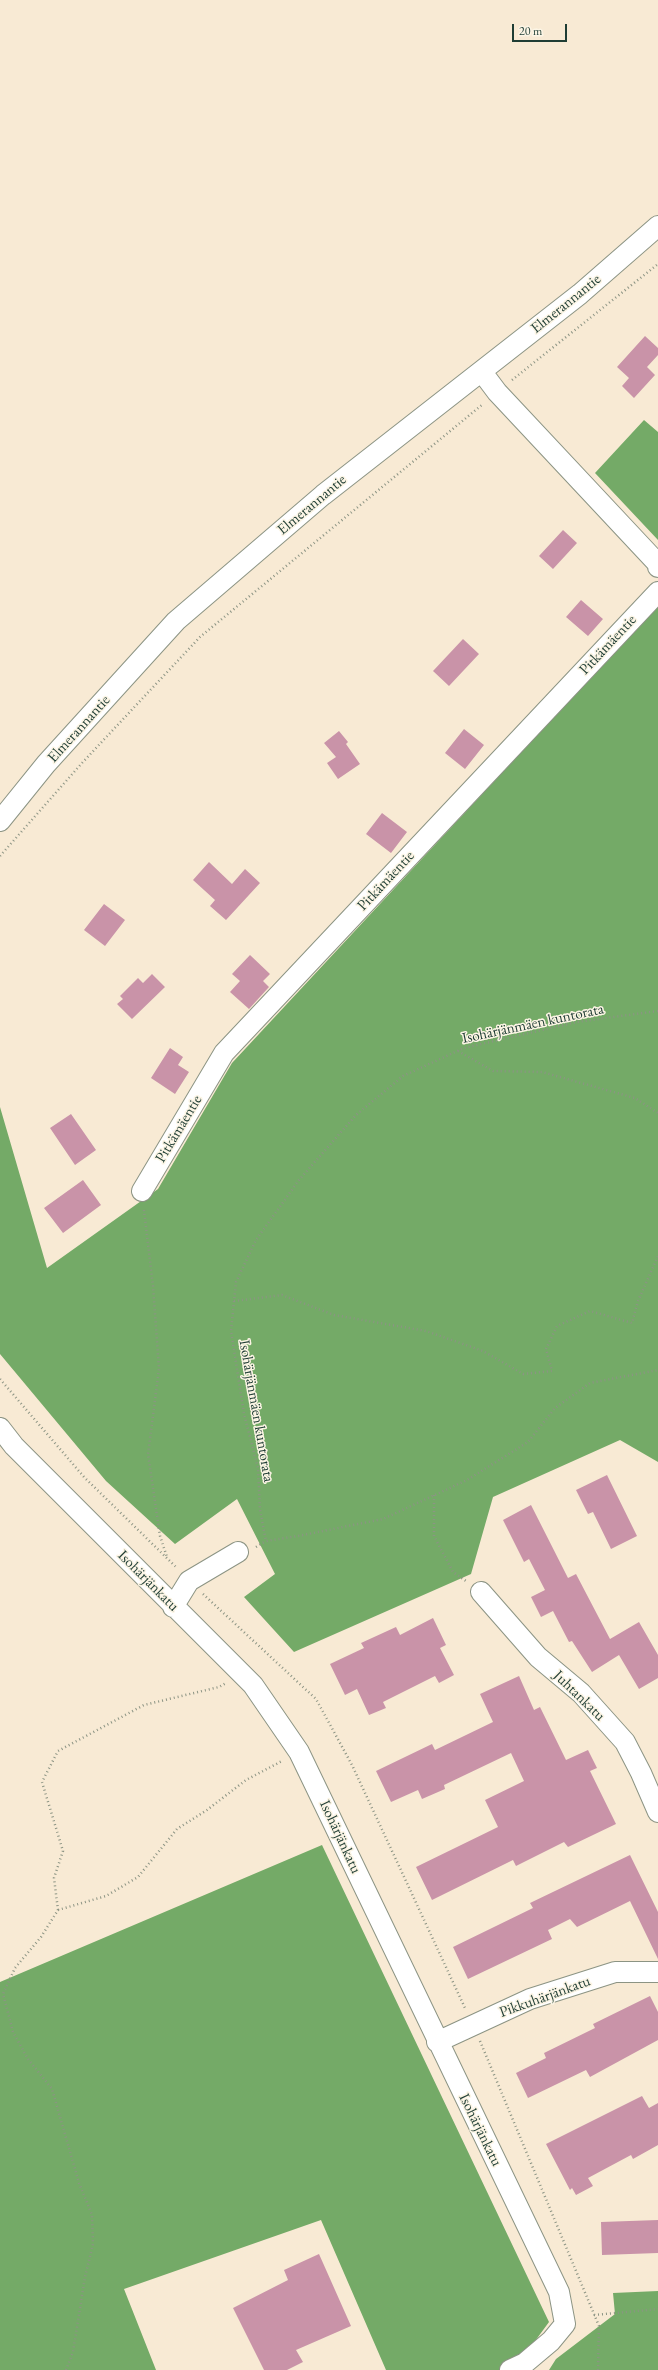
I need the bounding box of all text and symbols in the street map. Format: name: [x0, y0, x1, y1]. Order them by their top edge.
scale bar: [514, 16, 569, 42]
text: 20 m: [519, 23, 542, 39]
street label: Elmerannantie: [527, 270, 605, 338]
street label: Elmerannantie: [274, 471, 350, 539]
street label: Pitkämäentie: [576, 611, 640, 679]
street label: Elmerannantie: [44, 692, 114, 766]
street label: Pitkämäentie: [354, 847, 418, 915]
street label: Isohärjänmäen kuntorata: [461, 1000, 605, 1048]
street label: Pitkämäentie: [152, 1092, 206, 1166]
street label: Isohärjänmäen kuntorata: [235, 1338, 277, 1484]
street label: Isohärjänkatu: [114, 1547, 182, 1615]
street label: Juhtankatu: [549, 1667, 609, 1725]
street label: Isohärjänkatu: [315, 1797, 365, 1877]
street label: Pikkuhärjänkatu: [497, 1972, 593, 2022]
street label: Isohärjänkatu: [455, 2091, 505, 2169]

